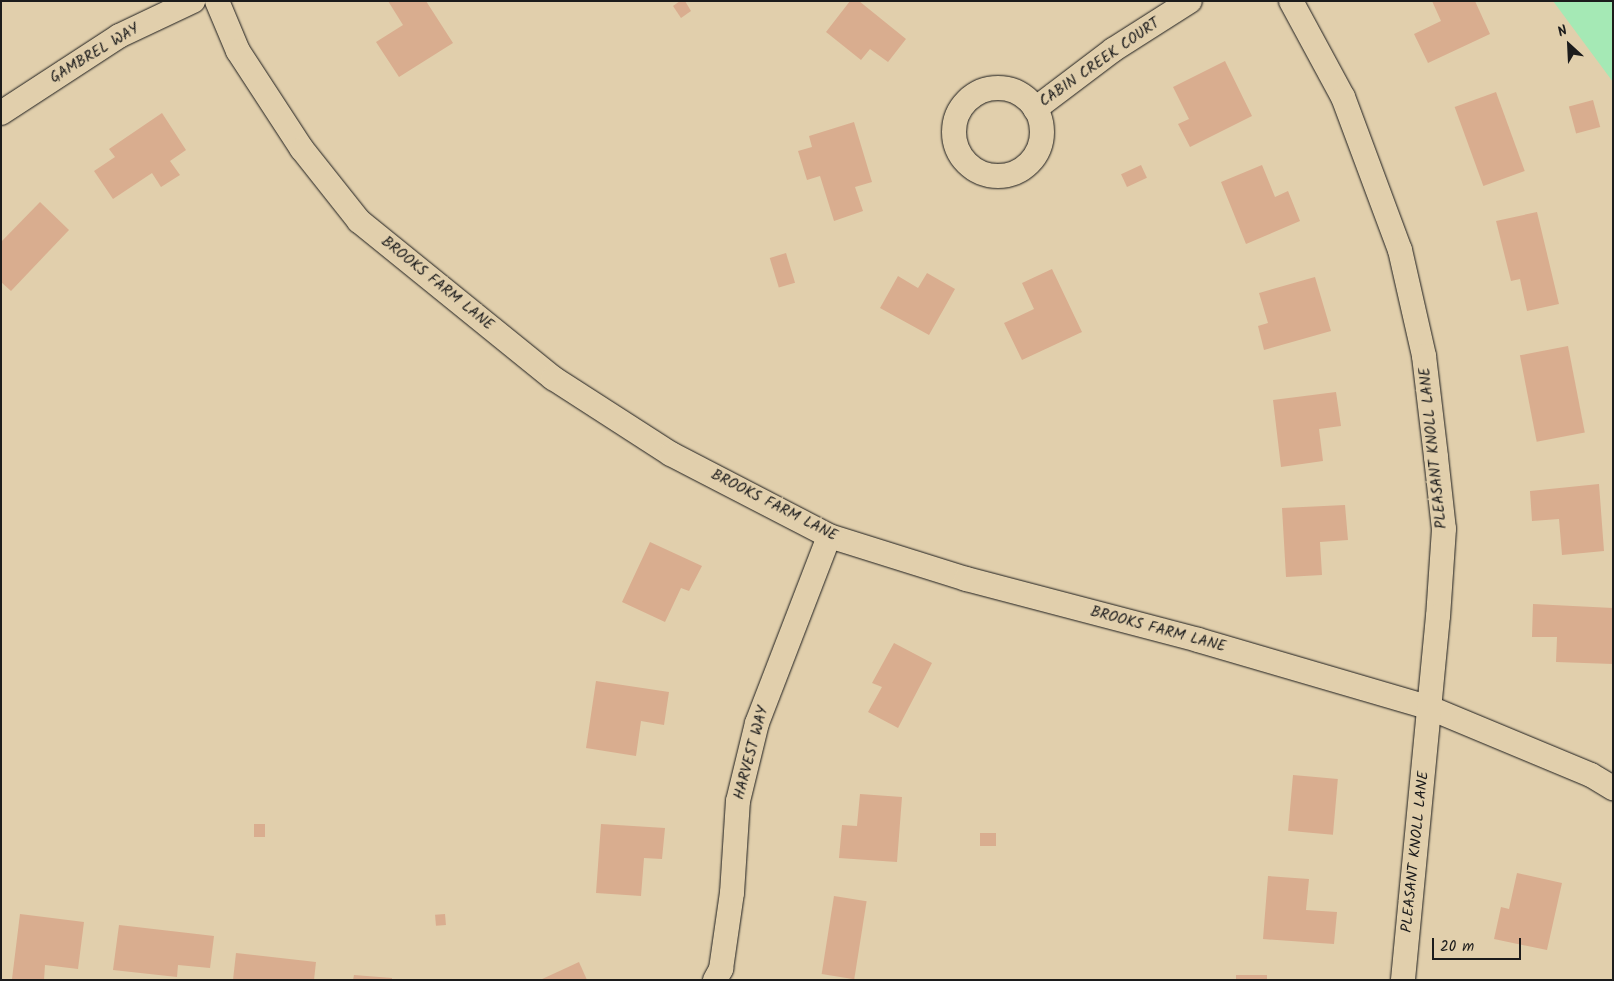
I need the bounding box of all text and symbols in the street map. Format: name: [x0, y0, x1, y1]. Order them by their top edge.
street label: CABIN CREEK COURT: [1036, 15, 1164, 111]
street label: GAMBREL WAY: [47, 20, 143, 88]
north arrow: [1544, 20, 1594, 70]
text: N: [1554, 20, 1571, 43]
street label: BROOKS FARM LANE: [377, 233, 497, 335]
street label: PLEASANT KNOLL LANE: [1417, 366, 1451, 530]
street label: BROOKS FARM LANE: [708, 466, 840, 546]
street label: BROOKS FARM LANE: [1088, 603, 1228, 657]
street label: HARVEST WAY: [731, 704, 773, 802]
street label: PLEASANT KNOLL LANE: [1399, 770, 1433, 934]
scale bar: [1434, 928, 1523, 960]
text: 20 m: [1440, 935, 1474, 959]

